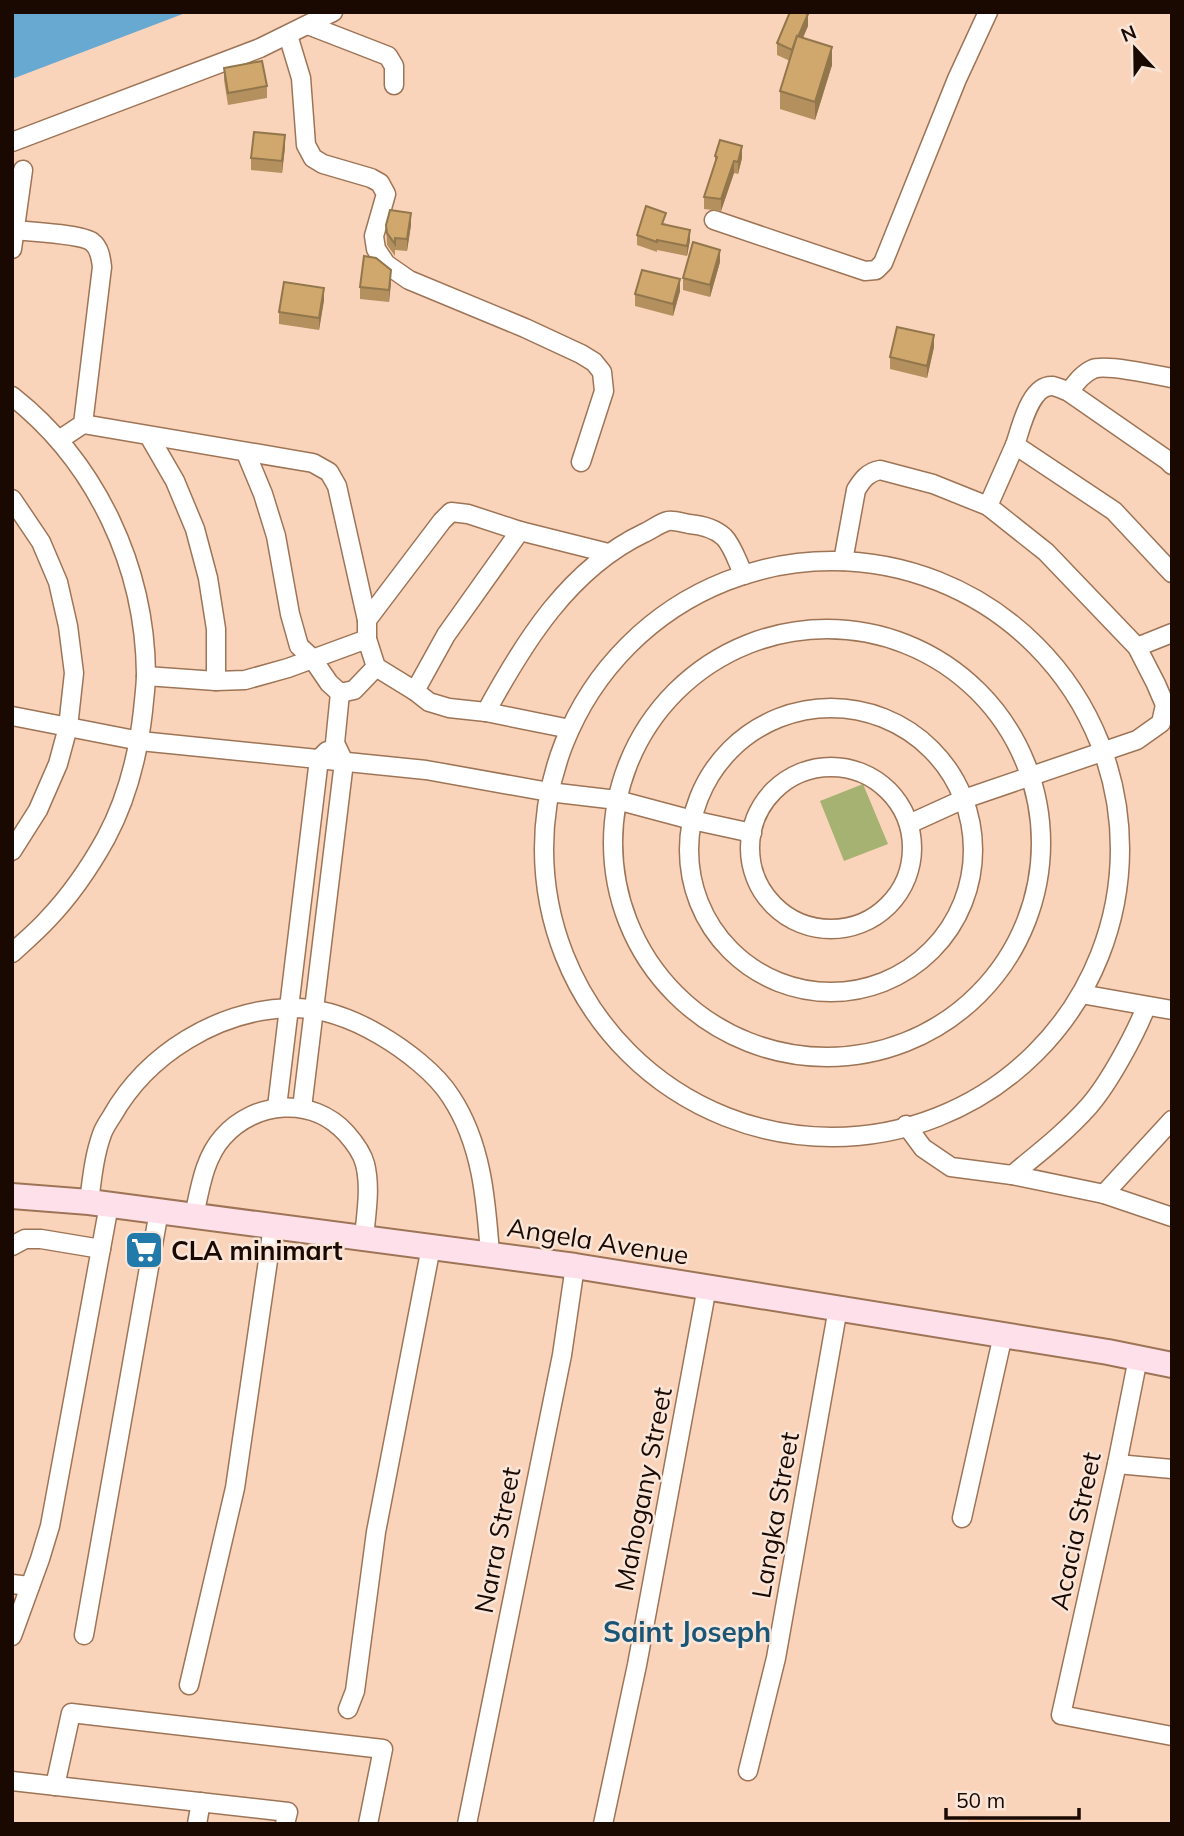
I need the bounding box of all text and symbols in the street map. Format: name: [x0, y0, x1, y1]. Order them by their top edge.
north arrow: [1100, 14, 1170, 84]
text: N: [1117, 19, 1140, 47]
street label: Angela Avenue: [505, 1210, 691, 1272]
supermarket icon: CLA minimart: [123, 1229, 165, 1271]
place label: CLA minimart: [171, 1234, 343, 1267]
street label: Mahogany Street: [607, 1384, 679, 1594]
street label: Langka Street: [744, 1429, 806, 1601]
street label: Acacia Street: [1042, 1449, 1108, 1613]
street label: Narra Street: [467, 1464, 527, 1616]
district label: Saint Joseph: [603, 1614, 771, 1649]
scale bar: [946, 1776, 1079, 1820]
text: 50 m: [956, 1787, 1005, 1813]

